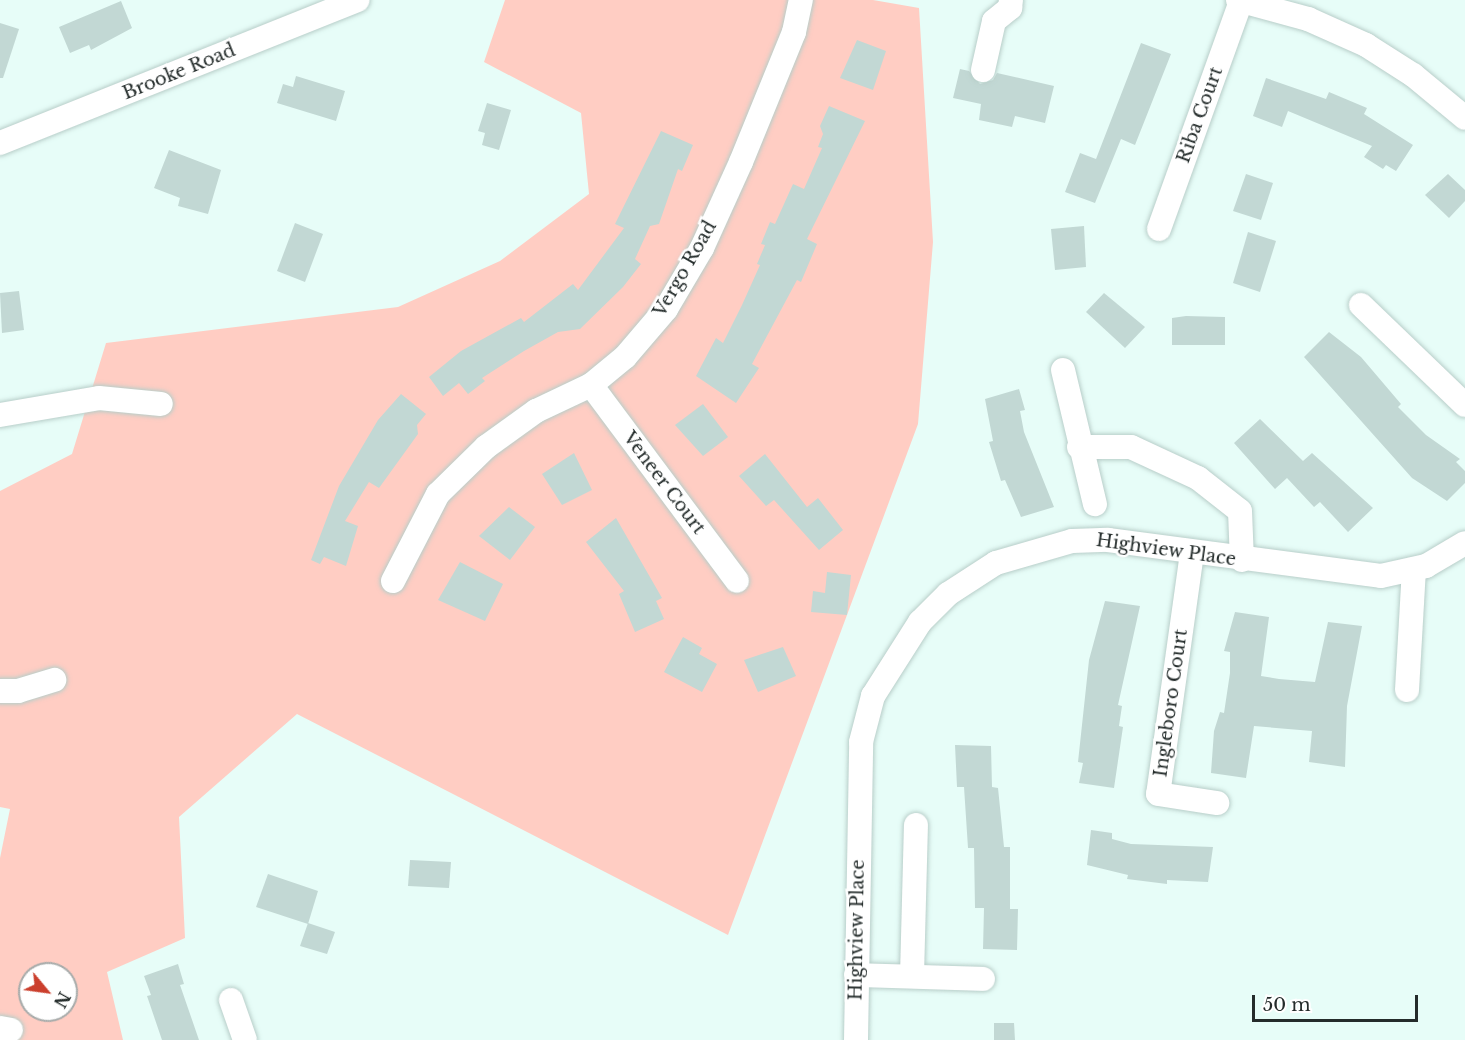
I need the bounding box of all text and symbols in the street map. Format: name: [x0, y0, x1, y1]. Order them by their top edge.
street label: Brooke Road: [120, 40, 238, 104]
street label: Riba Court: [1173, 64, 1227, 166]
street label: Vergo Road: [649, 217, 721, 321]
street label: Veneer Court: [618, 427, 710, 539]
street label: Highview Place: [1094, 529, 1238, 571]
street label: Ingleboro Court: [1150, 628, 1192, 778]
street label: Highview Place: [845, 859, 869, 1001]
north arrow: [18, 962, 78, 1022]
scale bar: [1255, 983, 1422, 1021]
text: N: [50, 988, 74, 1011]
text: 50 m: [1263, 994, 1311, 1016]

